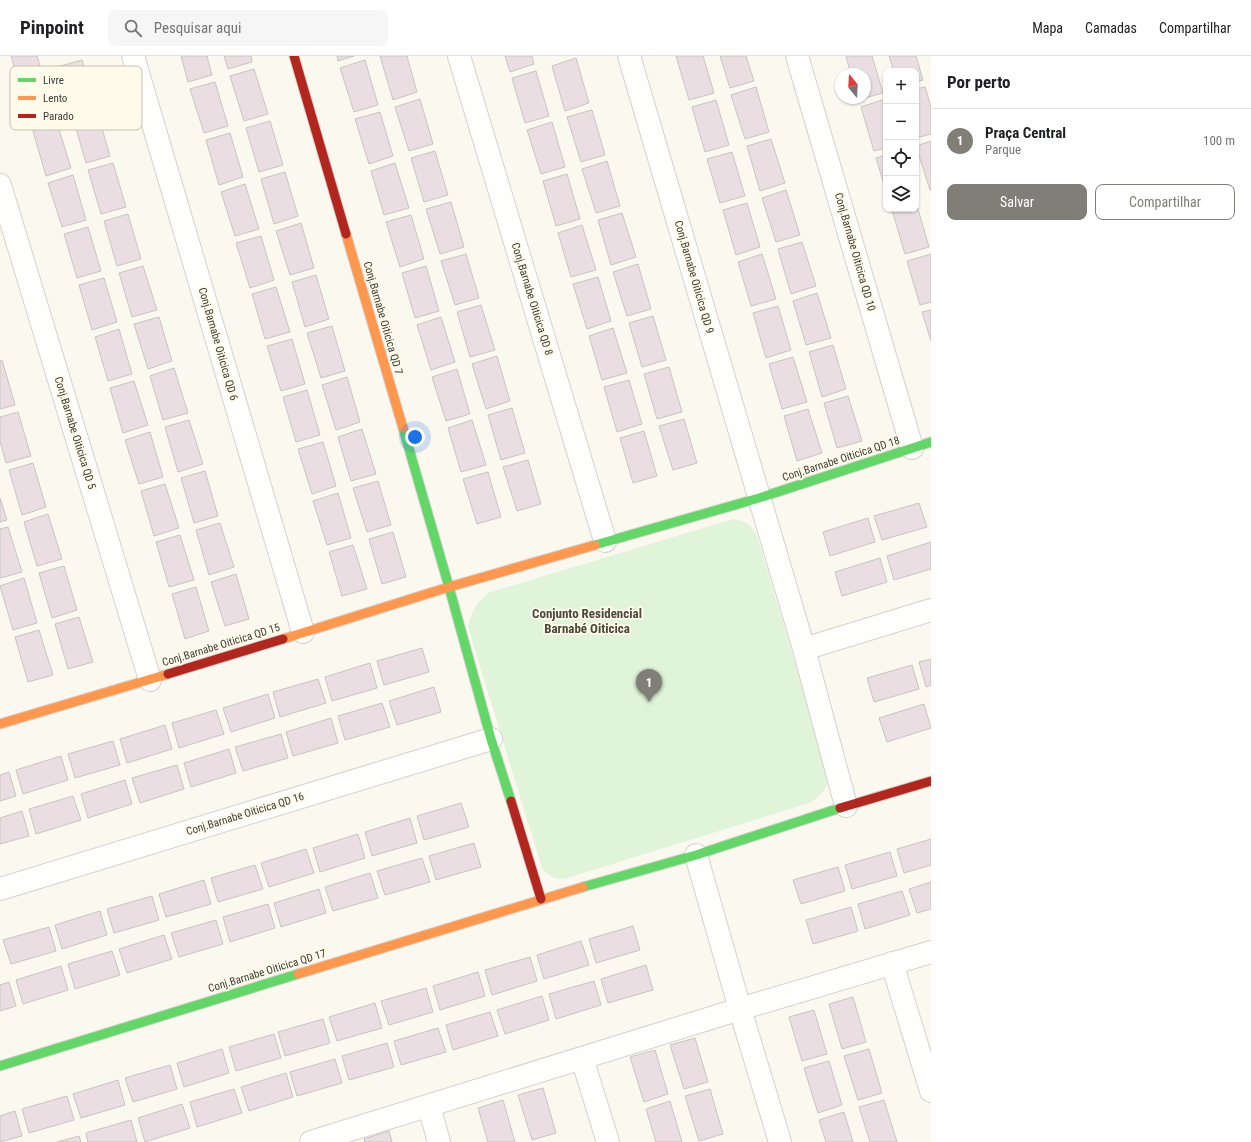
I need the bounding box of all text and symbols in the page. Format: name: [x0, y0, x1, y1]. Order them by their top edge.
search box: [108, 10, 388, 46]
text: Pinpoint: [20, 16, 84, 39]
icon: search: [122, 17, 144, 39]
text: Pesquisar aqui: [154, 19, 241, 37]
text: Mapa: [1032, 20, 1063, 36]
text: Camadas: [1085, 20, 1137, 36]
text: Compartilhar: [1159, 20, 1231, 36]
legend: [10, 66, 142, 130]
north arrow: [835, 68, 871, 104]
map controls: [883, 68, 919, 212]
button: +: [883, 68, 919, 104]
text: Por perto: [947, 72, 1011, 92]
text: Livre: [43, 74, 64, 87]
text: Lento: [43, 92, 68, 105]
button: −: [883, 104, 919, 140]
text: Parado: [43, 110, 74, 123]
text: Praça Central: [985, 124, 1066, 142]
text: 1: [957, 133, 963, 148]
text: 100 m: [1203, 133, 1235, 148]
button: locate: [883, 140, 919, 176]
text: Parque: [985, 142, 1021, 157]
button: layers: [883, 176, 919, 212]
button: Salvar: [947, 184, 1087, 220]
button: Compartilhar: [1095, 184, 1235, 220]
street label: Conj.Barnabe Oiticica QD 10: [832, 191, 878, 313]
street label: Conj.Barnabe Oiticica QD 9: [672, 219, 716, 335]
street label: Conj.Barnabe Oiticica QD 8: [509, 241, 555, 357]
street label: Conj.Barnabe Oiticica QD 7: [361, 260, 405, 376]
street label: Conj.Barnabe Oiticica QD 6: [196, 286, 240, 402]
street label: Conj.Barnabe Oiticica QD 5: [52, 375, 98, 491]
your location: [405, 427, 425, 447]
street label: Conj.Barnabe Oiticica QD 18: [781, 434, 901, 484]
district label: Conjunto Residencial Barnabé Oiticica: [532, 606, 642, 636]
street label: Conj.Barnabe Oiticica QD 15: [161, 621, 281, 669]
pin: 1: [636, 669, 662, 702]
street label: Conj.Barnabe Oiticica QD 16: [185, 790, 305, 838]
street label: Conj.Barnabe Oiticica QD 17: [207, 947, 327, 995]

